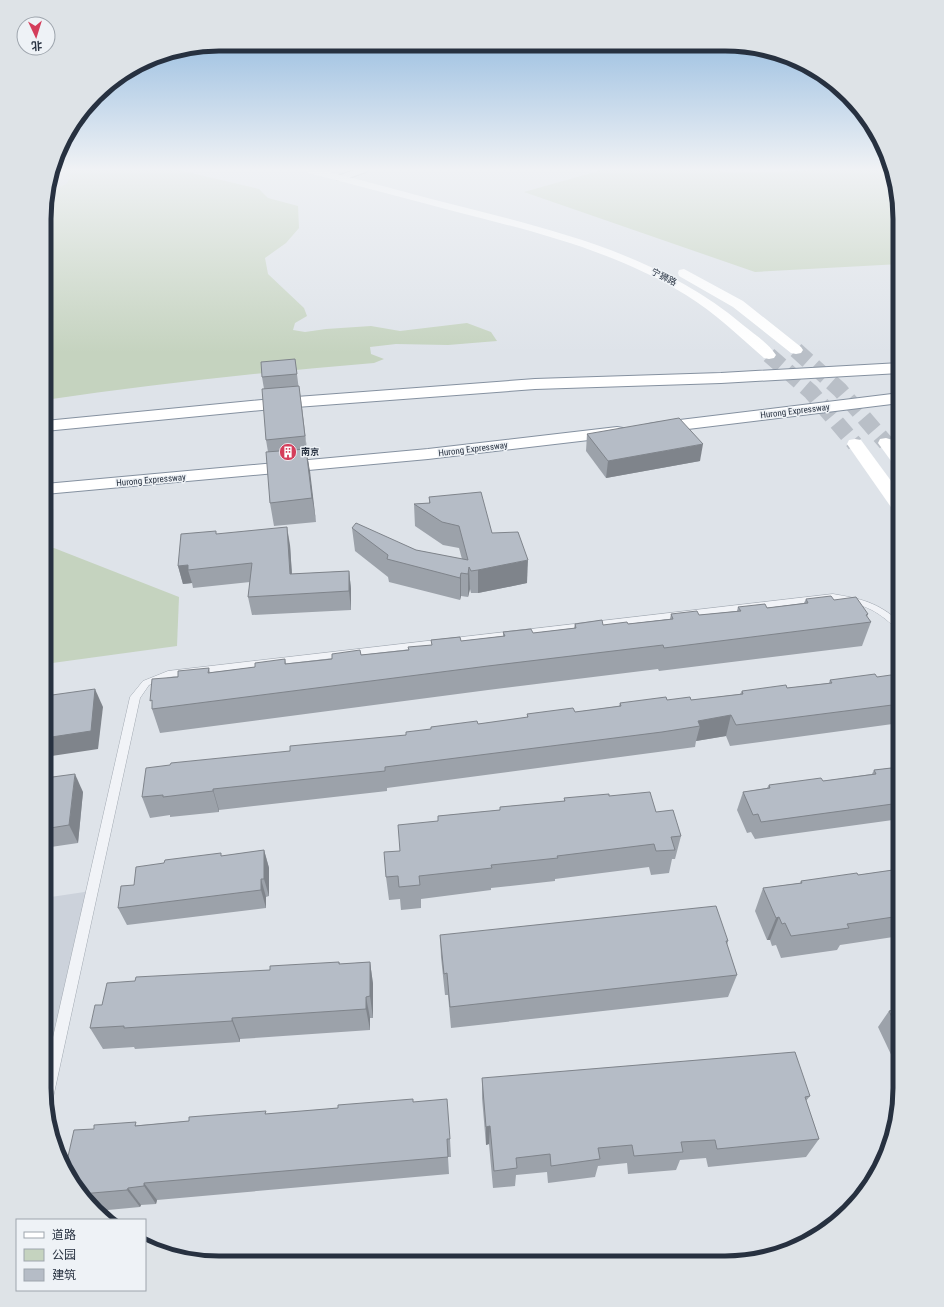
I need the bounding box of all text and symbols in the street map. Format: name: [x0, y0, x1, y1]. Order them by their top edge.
north arrow: [16, 16, 56, 56]
text: 北: [31, 39, 43, 52]
street label: 宁狮路: [650, 266, 678, 288]
street label: Hurong Expressway: [760, 402, 830, 420]
street label: Hurong Expressway: [438, 440, 508, 458]
building icon: 南京: [278, 442, 298, 462]
place label: 南京: [301, 447, 319, 457]
street label: Hurong Expressway: [116, 472, 186, 488]
legend: [16, 1219, 146, 1291]
text: 道路: [52, 1228, 76, 1242]
text: 公园: [52, 1248, 76, 1262]
text: 建筑: [52, 1268, 76, 1282]

